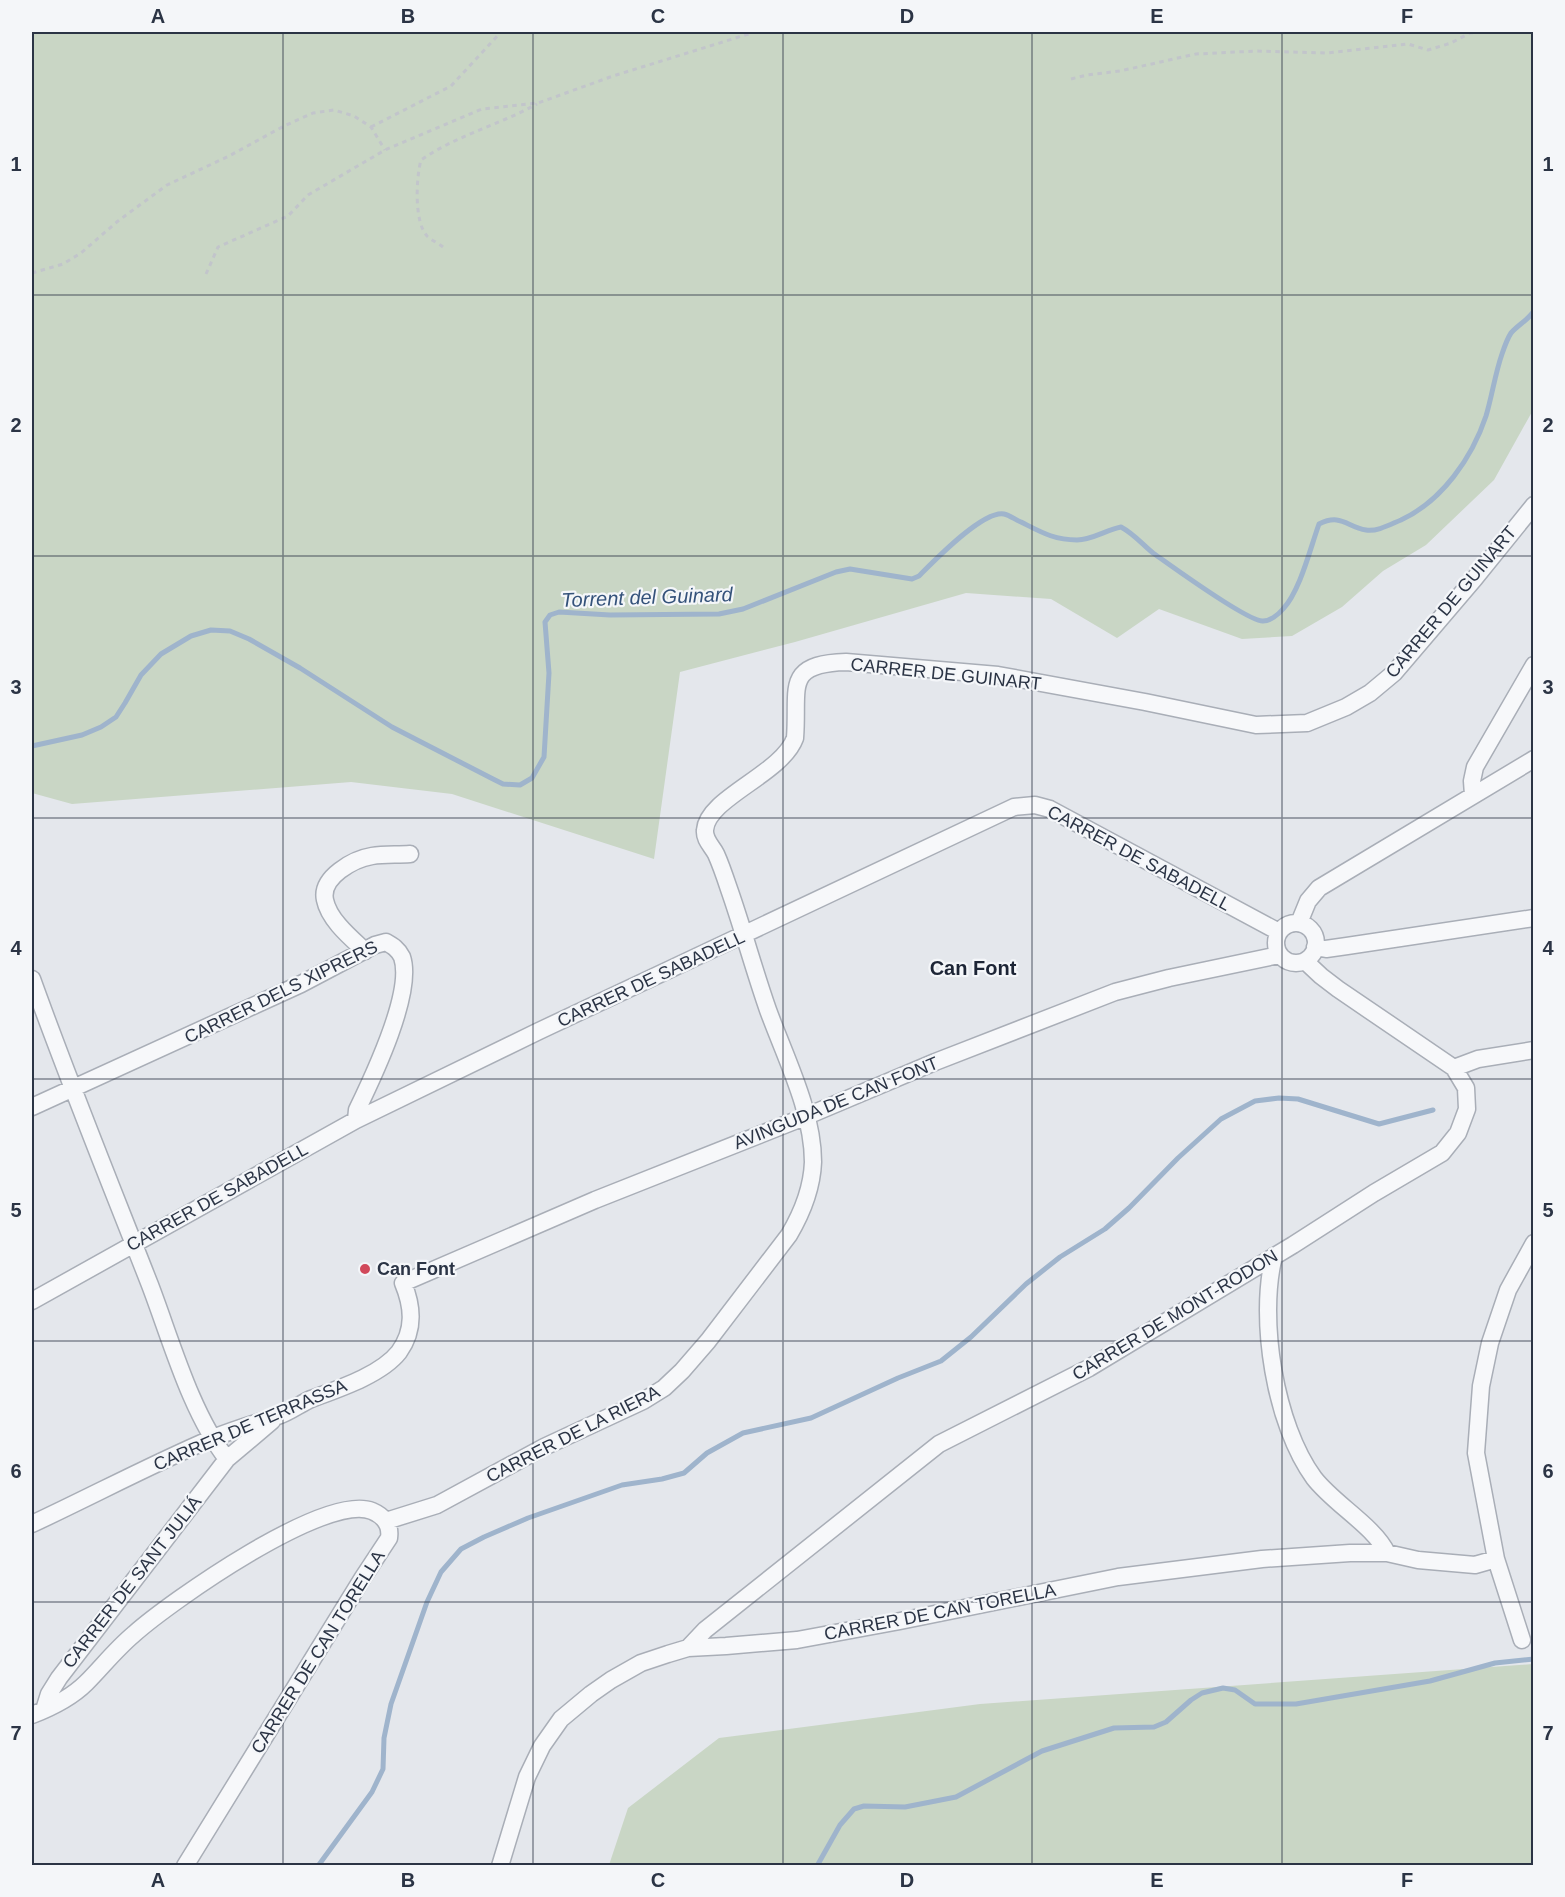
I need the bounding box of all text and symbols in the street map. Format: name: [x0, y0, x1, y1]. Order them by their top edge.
text: A: [151, 5, 165, 27]
text: B: [401, 5, 415, 27]
text: C: [651, 5, 665, 27]
text: D: [900, 5, 914, 27]
text: E: [1150, 5, 1164, 27]
text: F: [1401, 5, 1413, 27]
text: 1: [10, 153, 22, 175]
text: 1: [1542, 153, 1554, 175]
text: 2: [10, 414, 22, 436]
text: 2: [1542, 414, 1554, 436]
street label: CARRER DE GUINART: [1382, 522, 1520, 682]
water label: Torrent del Guinard: [561, 583, 734, 611]
street label: CARRER DE GUINART: [850, 654, 1042, 694]
text: 3: [10, 676, 22, 698]
text: 3: [1542, 676, 1554, 698]
street label: CARRER DE SABADELL: [1044, 801, 1234, 915]
street label: CARRER DE SABADELL: [554, 927, 748, 1031]
text: 4: [10, 937, 22, 959]
street label: CARRER DELS XIPRERS: [181, 937, 381, 1047]
text: 4: [1542, 937, 1554, 959]
district label: Can Font: [930, 957, 1017, 979]
street label: AVINGUDA DE CAN FONT: [731, 1053, 941, 1153]
street label: CARRER DE SABADELL: [123, 1139, 311, 1255]
text: 5: [10, 1199, 22, 1221]
text: 5: [1542, 1199, 1554, 1221]
street label: CARRER DE MONT-RODON: [1069, 1246, 1281, 1384]
place label: Can Font: [377, 1259, 455, 1279]
marker: Can Font: [358, 1262, 372, 1276]
street label: CARRER DE TERRASSA: [150, 1375, 350, 1475]
street label: CARRER DE LA RIERA: [483, 1381, 663, 1487]
text: 6: [10, 1460, 22, 1482]
text: 6: [1542, 1460, 1554, 1482]
street label: CARRER DE SANT JULIÁ: [59, 1492, 205, 1672]
street label: CARRER DE CAN TORELLA: [247, 1547, 389, 1757]
street label: CARRER DE CAN TORELLA: [823, 1580, 1057, 1644]
text: 7: [10, 1722, 22, 1744]
text: 7: [1542, 1722, 1554, 1744]
text: A: [151, 1869, 165, 1891]
text: B: [401, 1869, 415, 1891]
text: C: [651, 1869, 665, 1891]
text: D: [900, 1869, 914, 1891]
text: E: [1150, 1869, 1164, 1891]
text: F: [1401, 1869, 1413, 1891]

